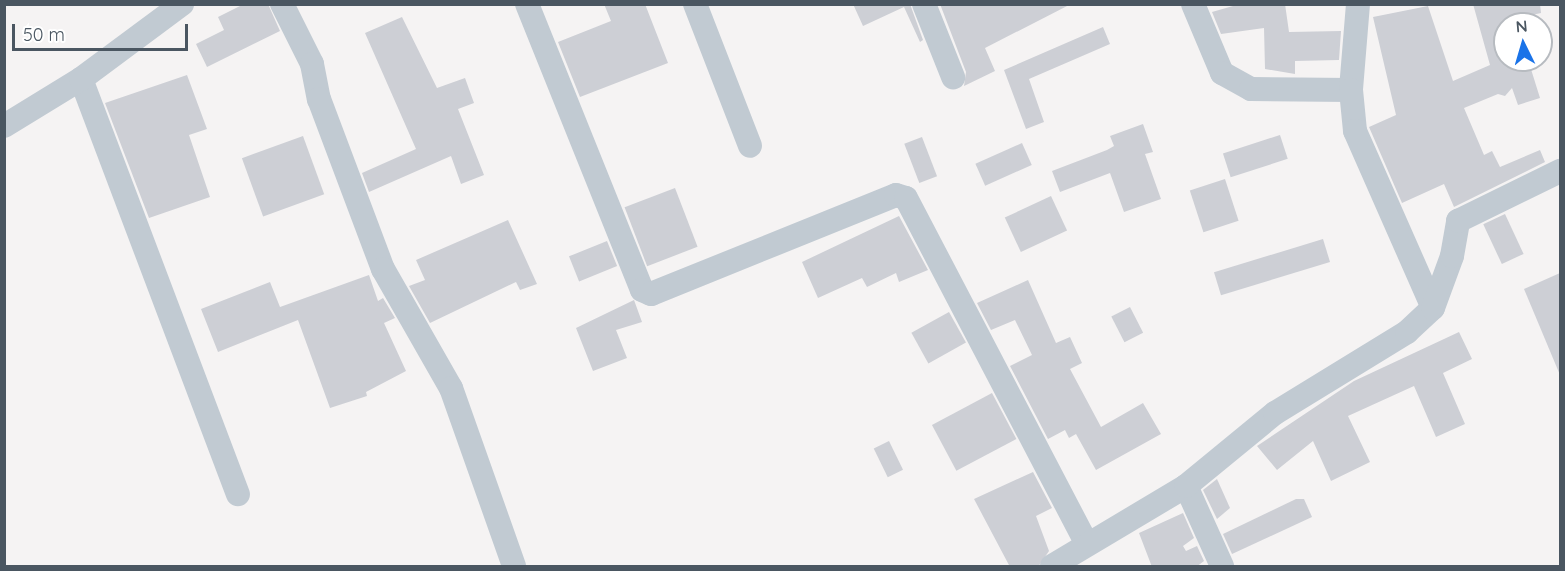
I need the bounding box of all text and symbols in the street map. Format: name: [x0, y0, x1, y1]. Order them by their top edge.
scale bar: [15, 12, 190, 50]
north arrow: [1493, 12, 1553, 72]
text: N: [1515, 16, 1528, 37]
text: 50 m: [23, 23, 65, 46]

